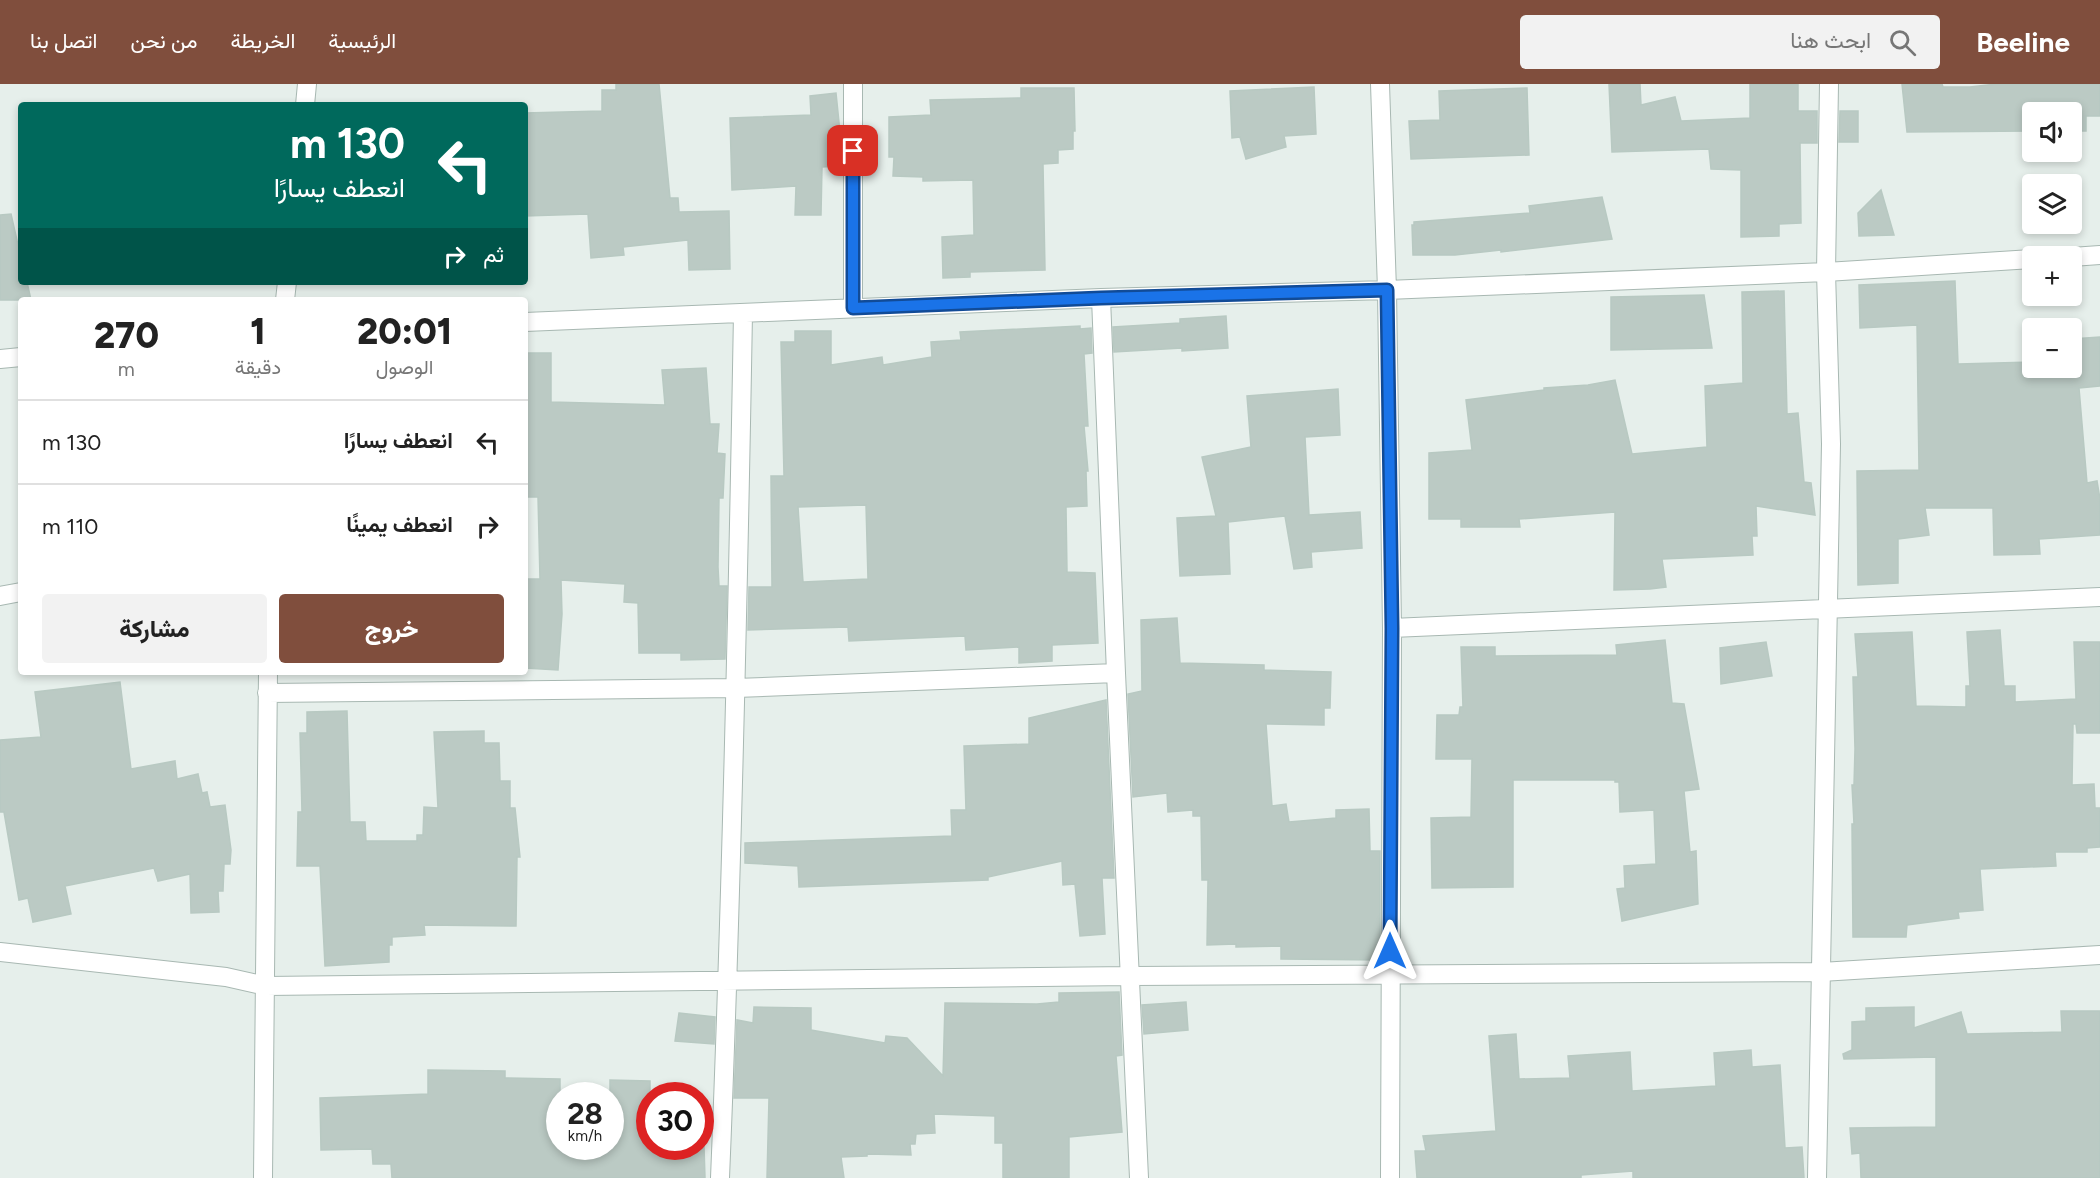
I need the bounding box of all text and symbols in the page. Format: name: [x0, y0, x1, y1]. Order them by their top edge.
search box: [1520, 15, 1940, 69]
text: Beeline: [1976, 25, 2070, 59]
icon: search: [1886, 26, 1919, 59]
text: ابحث هنا: [1790, 27, 1871, 54]
text: اتصل بنا: [30, 28, 97, 53]
text: من نحن: [130, 28, 197, 53]
text: الخريطة: [230, 28, 295, 53]
text: الرئيسية: [328, 28, 396, 53]
map controls: [2022, 102, 2082, 378]
button: sound: [2022, 102, 2082, 162]
text: 130 m: [290, 118, 405, 169]
pin: [827, 125, 878, 176]
icon: left: [426, 126, 504, 204]
icon: arrive: [836, 134, 869, 167]
text: انعطف يسارًا: [274, 171, 405, 204]
button: layers: [2022, 174, 2082, 234]
icon: right: [438, 240, 471, 273]
text: ثم: [483, 241, 504, 268]
button: +: [2022, 246, 2082, 306]
text: 1: [250, 310, 266, 353]
text: 20:01: [357, 310, 452, 353]
text: 270: [94, 314, 159, 357]
button: −: [2022, 318, 2082, 378]
text: دقيقة: [235, 355, 281, 379]
text: الوصول: [376, 355, 433, 379]
text: m: [118, 357, 135, 381]
icon: left: [471, 426, 504, 459]
text: انعطف يسارًا: [344, 427, 453, 454]
text: 130 m: [42, 429, 101, 456]
icon: right: [471, 510, 504, 543]
text: انعطف يمينًا: [346, 511, 453, 538]
text: 110 m: [42, 513, 98, 540]
button: مشاركة: [42, 594, 267, 663]
button: خروج: [279, 594, 504, 663]
position arrow: [1358, 919, 1422, 983]
speed limit sign: 30: [636, 1082, 714, 1160]
text: 28: [567, 1095, 603, 1132]
text: km/h: [568, 1127, 602, 1145]

